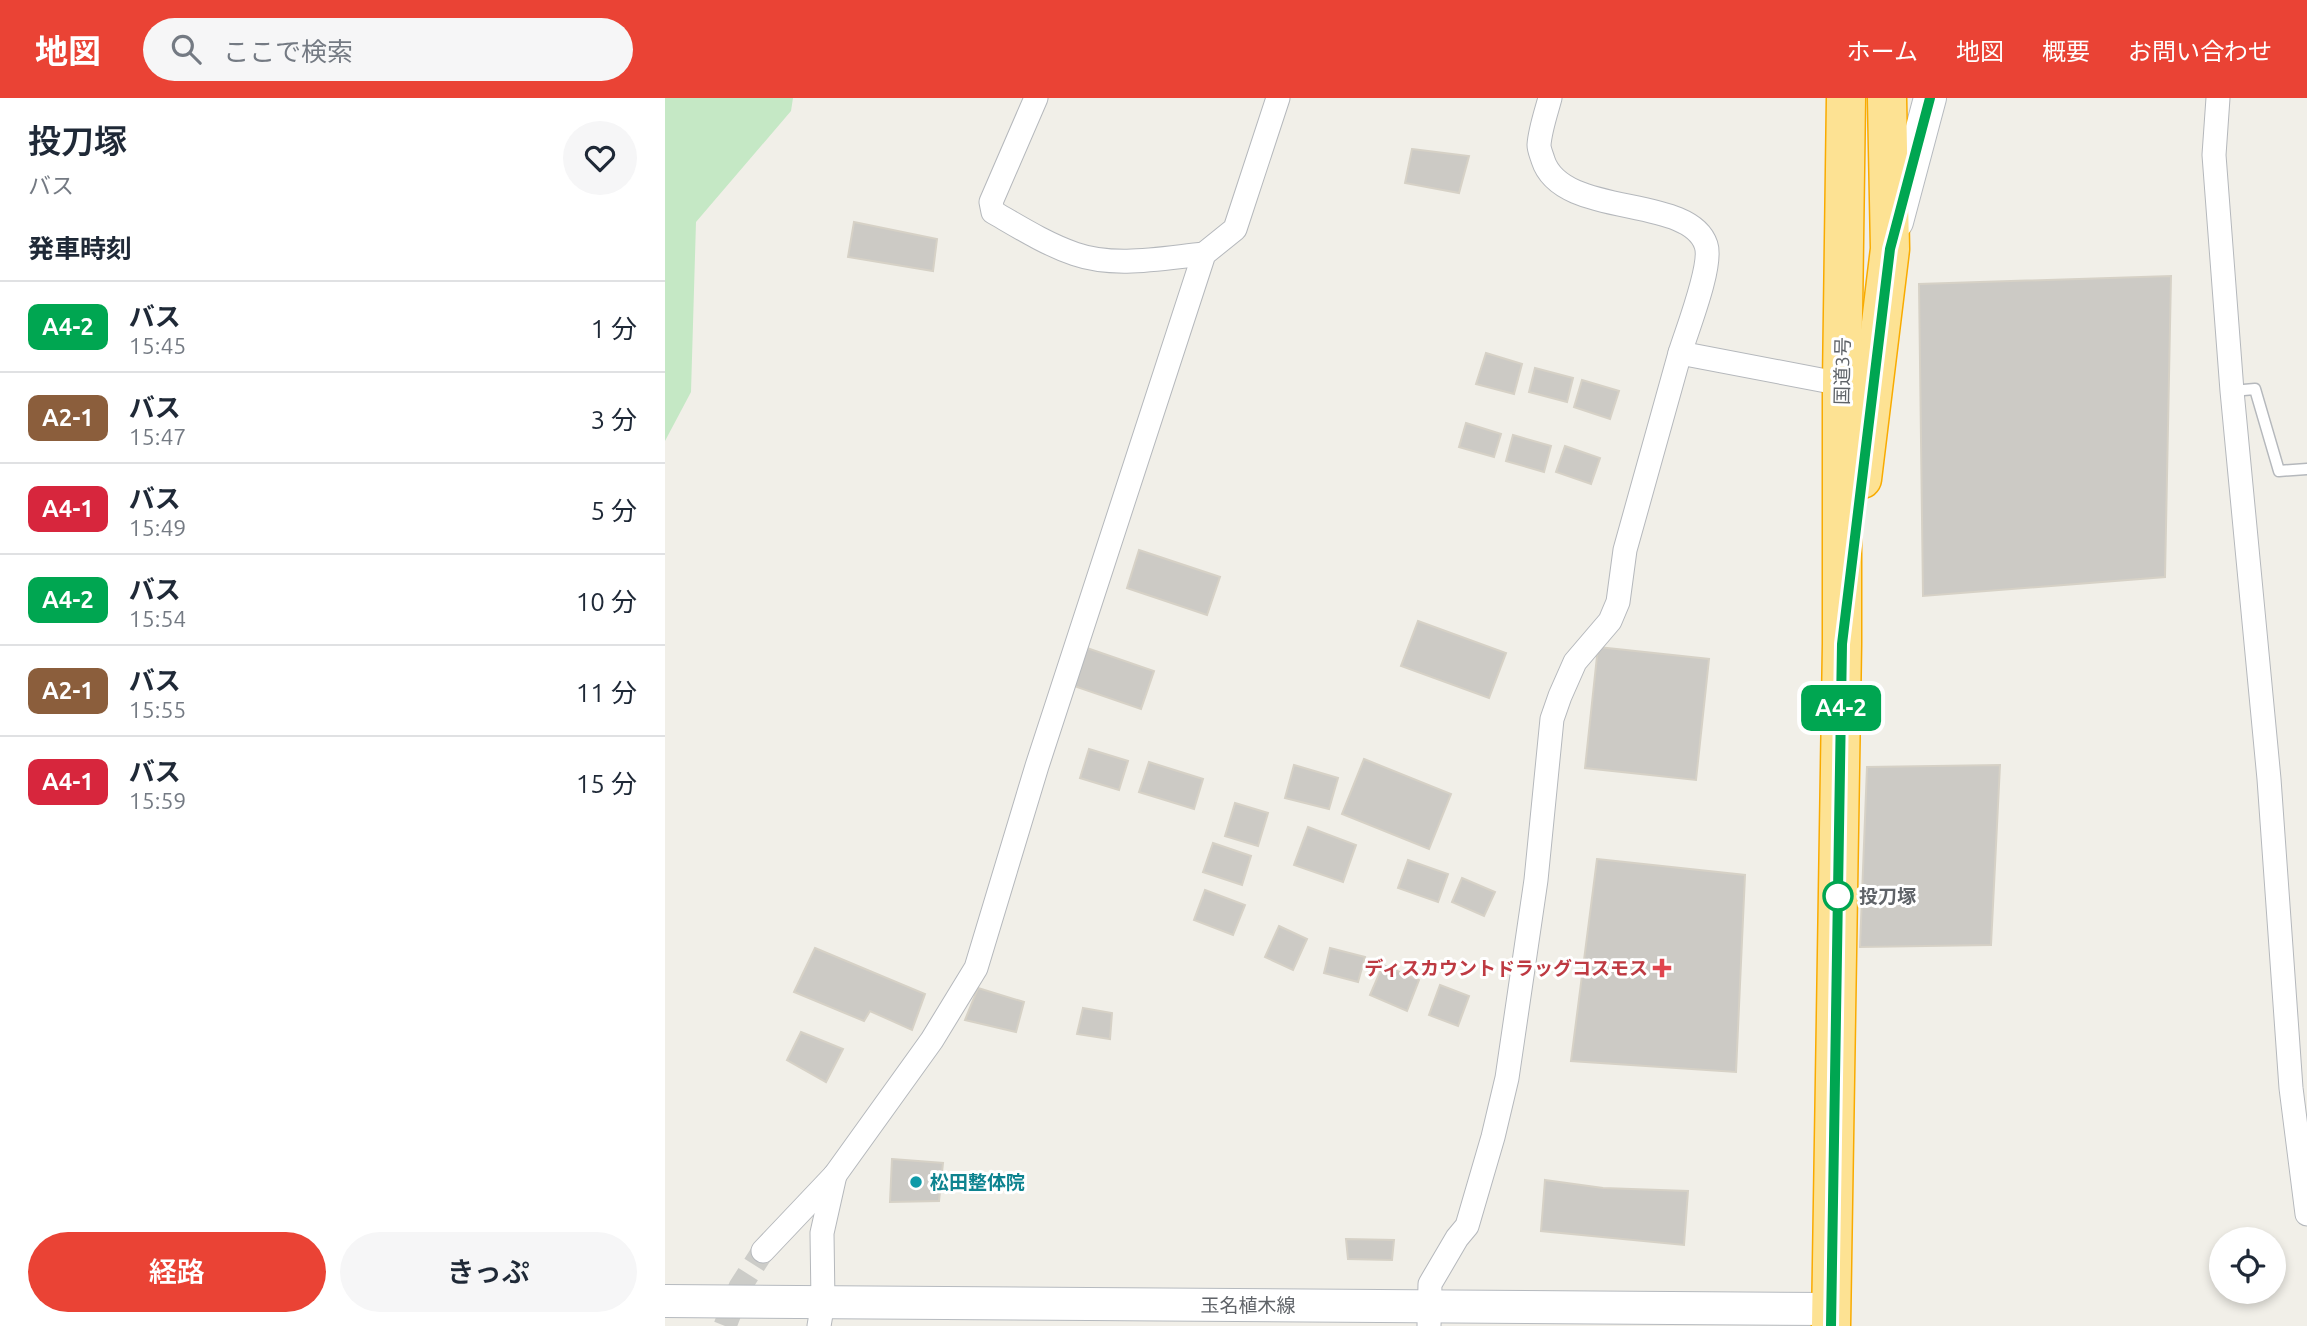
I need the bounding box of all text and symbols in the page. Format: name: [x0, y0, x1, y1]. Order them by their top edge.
search box: [143, 18, 633, 81]
icon: search: [167, 30, 205, 68]
text: 地図: [35, 32, 101, 69]
text: ここで検索: [223, 37, 353, 66]
text: ホーム: [1847, 38, 1918, 65]
text: 地図: [1956, 38, 2004, 65]
text: 概要: [2042, 38, 2090, 65]
text: お問い合わせ: [2128, 38, 2272, 65]
button: heart: [563, 121, 637, 195]
text: 投刀塚: [28, 122, 127, 159]
text: バス: [28, 173, 74, 198]
text: 発車時刻: [28, 234, 132, 263]
text: バス: [129, 302, 181, 331]
text: A4-2: [42, 313, 94, 340]
text: 1 分: [590, 314, 637, 343]
text: 15:45: [129, 333, 186, 358]
street label: 国道3号: [1830, 337, 1854, 405]
text: バス: [129, 393, 181, 422]
text: A2-1: [42, 404, 94, 431]
text: 3 分: [590, 405, 637, 434]
text: 15:47: [129, 424, 186, 449]
text: バス: [129, 484, 181, 513]
text: A4-1: [42, 495, 94, 522]
text: 5 分: [590, 496, 637, 525]
text: 15:49: [129, 515, 186, 540]
text: バス: [129, 575, 181, 604]
text: A4-2: [42, 586, 94, 613]
text: 10 分: [576, 587, 637, 616]
text: 15:54: [129, 606, 186, 631]
text: バス: [129, 666, 181, 695]
text: A2-1: [42, 677, 94, 704]
text: 11 分: [576, 678, 637, 707]
line badge: A4-2: [1792, 685, 1890, 731]
text: A4-2: [1815, 694, 1867, 721]
text: 15:55: [129, 697, 186, 722]
text: バス: [129, 757, 181, 786]
text: A4-1: [42, 768, 94, 795]
text: 15 分: [576, 769, 637, 798]
text: 15:59: [129, 788, 186, 813]
marker: 投刀塚: [1823, 881, 1853, 911]
place label: 投刀塚: [1859, 885, 1916, 907]
place label: ディスカウントドラッグコスモス: [1364, 957, 1648, 979]
marker: ディスカウントドラッグコスモス: [1654, 960, 1670, 976]
place label: 松田整体院: [930, 1171, 1025, 1193]
marker: 松田整体院: [908, 1174, 924, 1190]
map controls: [2209, 1227, 2286, 1304]
button: locate: [2209, 1227, 2286, 1304]
button: 経路: [28, 1232, 326, 1312]
button: きっぷ: [340, 1232, 637, 1312]
street label: 玉名植木線: [1200, 1294, 1296, 1316]

